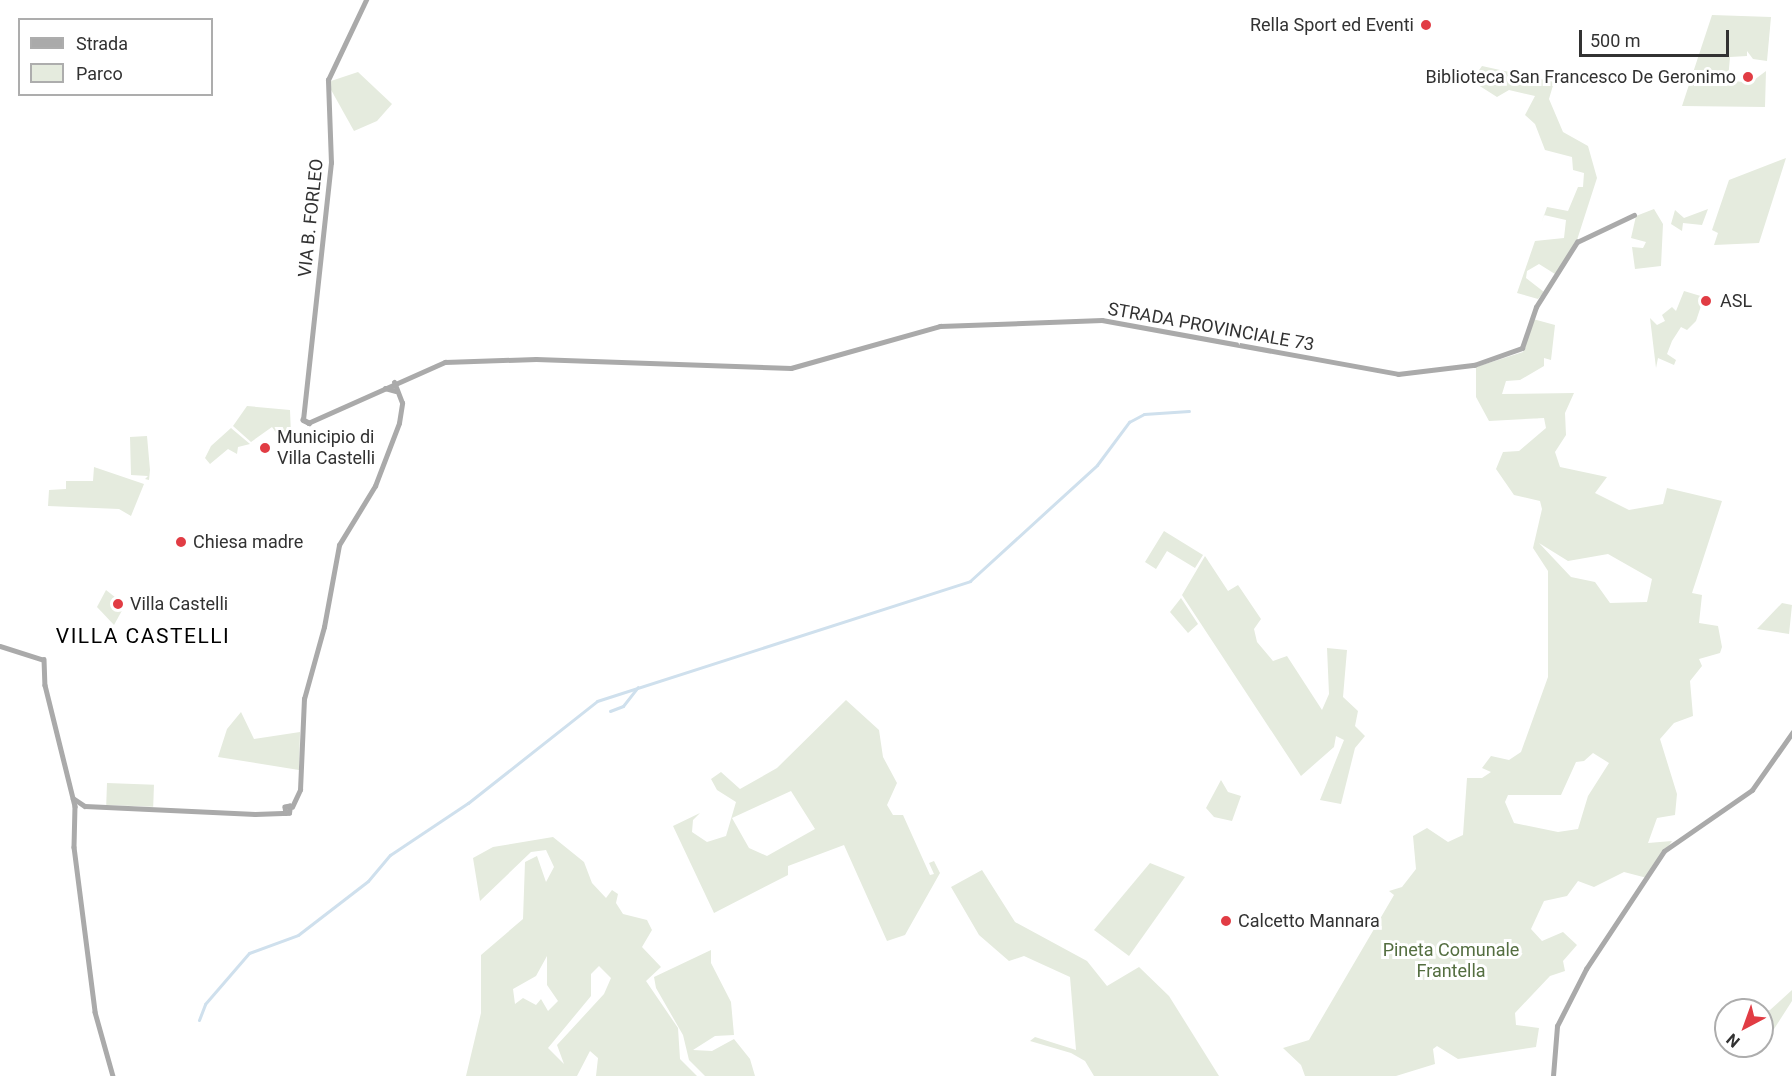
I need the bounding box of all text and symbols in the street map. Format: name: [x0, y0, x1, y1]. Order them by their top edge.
place label: Rella Sport ed Eventi: [1250, 14, 1414, 36]
legend: [18, 18, 213, 96]
marker: Rella Sport ed Eventi: [1419, 18, 1433, 32]
scale bar: [1582, 18, 1732, 56]
text: 500 m: [1590, 30, 1641, 51]
text: Strada: [76, 33, 128, 54]
text: Parco: [76, 63, 123, 84]
place label: Biblioteca San Francesco De Geronimo: [1425, 66, 1736, 88]
marker: Biblioteca San Francesco De Geronimo: [1741, 70, 1755, 84]
street label: VIA B. FORLEO: [294, 158, 328, 278]
place label: ASL: [1720, 290, 1752, 312]
marker: ASL: [1697, 292, 1715, 310]
street label: STRADA PROVINCIALE 73: [1106, 298, 1316, 356]
place label: Municipio di Villa Castelli: [277, 427, 375, 470]
marker: Municipio di Villa Castelli: [258, 441, 272, 455]
place label: Chiesa madre: [193, 531, 303, 553]
marker: Chiesa madre: [174, 535, 188, 549]
place label: Villa Castelli: [130, 593, 228, 615]
marker: Villa Castelli: [111, 597, 125, 611]
district label: VILLA CASTELLI: [56, 623, 230, 649]
place label: Calcetto Mannara: [1238, 910, 1380, 932]
marker: Calcetto Mannara: [1219, 914, 1233, 928]
park label: Pineta Comunale Frantella: [1383, 940, 1519, 982]
north arrow: [1714, 998, 1774, 1058]
text: N: [1723, 1030, 1744, 1051]

